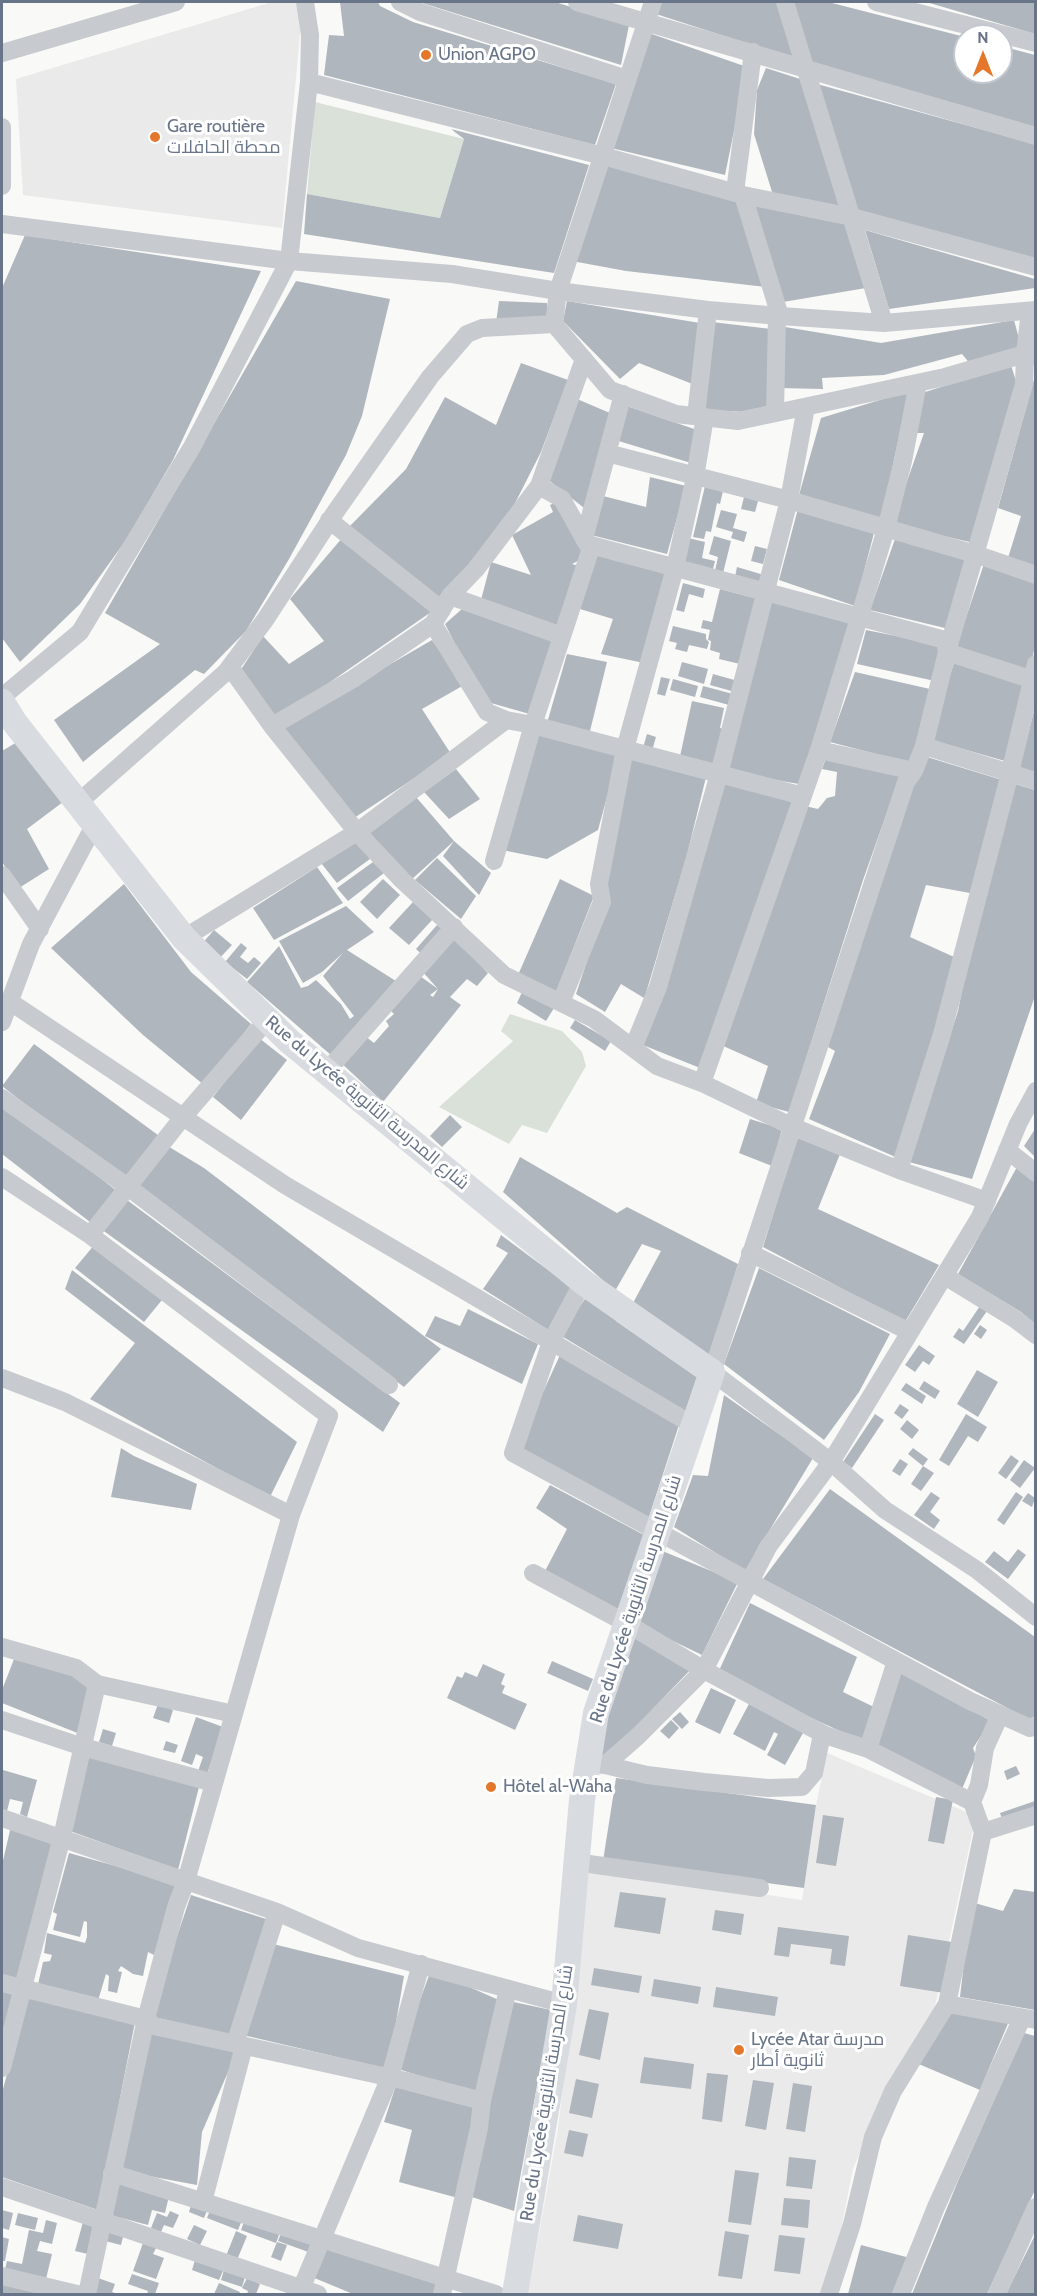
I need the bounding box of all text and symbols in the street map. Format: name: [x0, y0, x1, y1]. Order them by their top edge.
north arrow: [953, 24, 1013, 84]
text: N: [977, 28, 989, 47]
place label: Union AGPO: [438, 44, 536, 66]
marker: Union AGPO: [419, 48, 433, 62]
place label: Gare routière محطة الحافلات: [167, 116, 281, 158]
marker: Gare routière محطة الحافلات: [148, 130, 162, 144]
street label: Rue du Lycée شارع المدرسة الثانوية: [261, 1011, 473, 1195]
street label: Rue du Lycée شارع المدرسة الثانوية: [586, 1472, 686, 1726]
place label: Hôtel al-Waha: [503, 1776, 612, 1798]
marker: Hôtel al-Waha: [484, 1780, 498, 1794]
street label: Rue du Lycée شارع المدرسة الثانوية: [516, 1963, 578, 2223]
place label: Lycée Atar مدرسة ثانوية أطار: [751, 2029, 884, 2072]
marker: Lycée Atar مدرسة ثانوية أطار: [732, 2043, 746, 2057]

